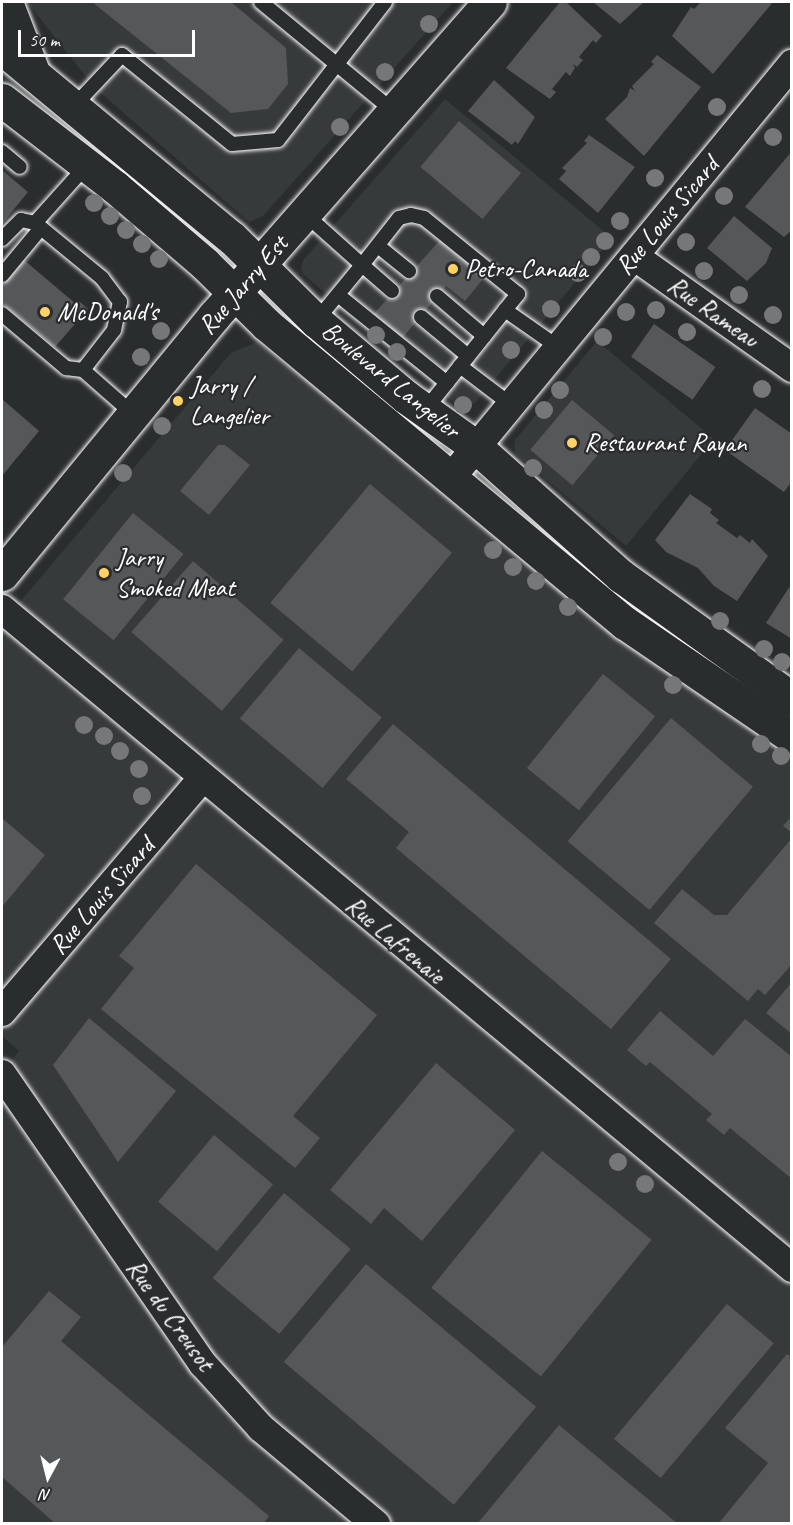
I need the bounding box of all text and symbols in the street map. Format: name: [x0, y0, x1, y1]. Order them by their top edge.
scale bar: [21, 18, 198, 56]
text: 50 m: [29, 29, 60, 51]
street label: Rue Louis Sicard: [609, 151, 725, 281]
street label: Rue Jarry Est: [191, 229, 295, 341]
place label: Petro-Canada: [465, 253, 587, 285]
marker: Petro-Canada: [446, 262, 460, 276]
street label: Rue Rameau: [661, 269, 765, 355]
place label: McDonald's: [57, 296, 158, 328]
marker: McDonald's: [38, 305, 52, 319]
street label: Boulevard Langelier: [315, 314, 467, 446]
place label: Jarry / Langelier: [190, 370, 269, 431]
marker: Jarry / Langelier: [171, 394, 185, 408]
place label: Restaurant Rayan: [584, 427, 747, 459]
marker: Restaurant Rayan: [565, 436, 579, 450]
place label: Jarry Smoked Meat: [116, 542, 234, 604]
marker: Jarry Smoked Meat: [97, 566, 111, 580]
street label: Rue Louis Sicard: [43, 831, 161, 961]
street label: Rue Lafrenaie: [339, 889, 451, 991]
street label: Rue du Creusot: [119, 1253, 221, 1377]
north arrow: [18, 1447, 78, 1507]
text: N: [40, 1484, 52, 1505]

